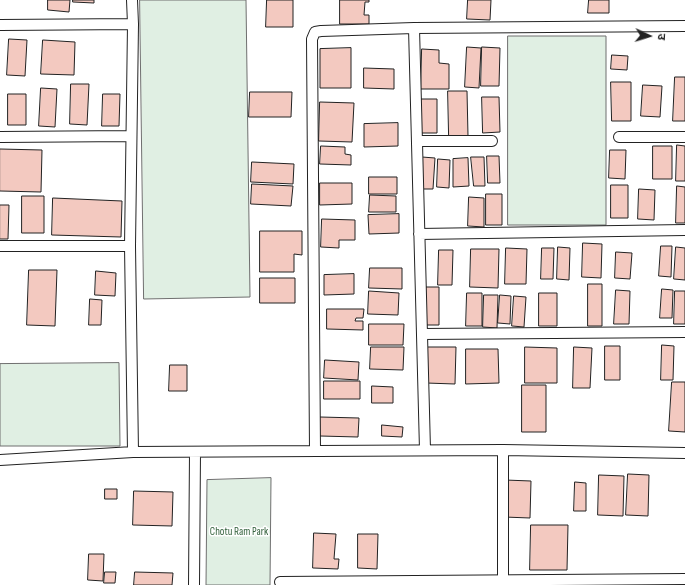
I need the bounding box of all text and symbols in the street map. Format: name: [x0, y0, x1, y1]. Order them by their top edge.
north arrow: [629, 16, 669, 56]
text: उ: [655, 33, 668, 41]
park label: Chotu Ram Park: [210, 525, 268, 539]

